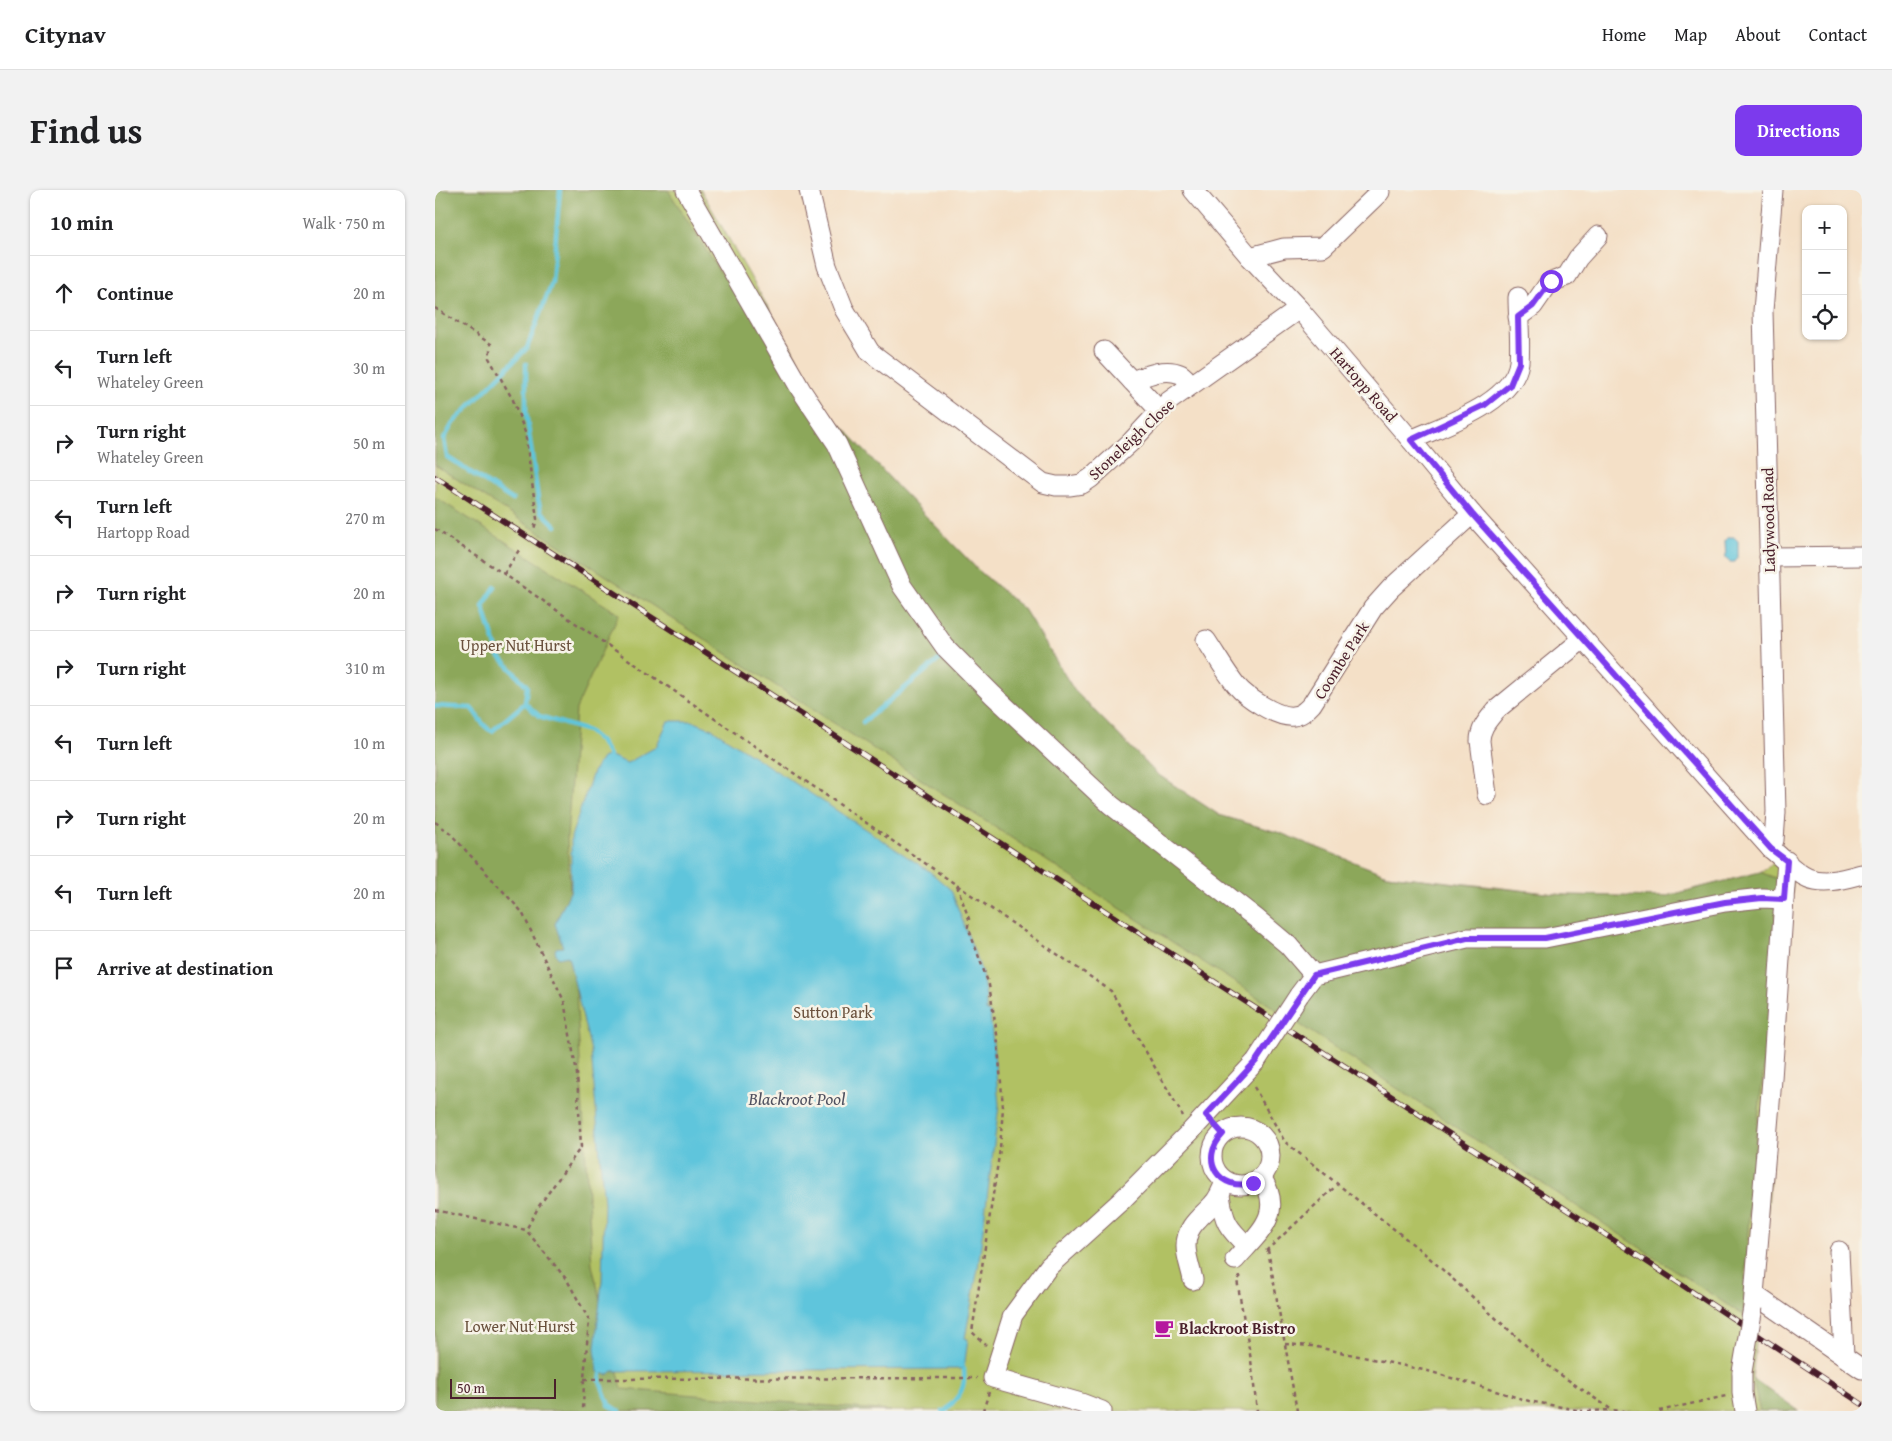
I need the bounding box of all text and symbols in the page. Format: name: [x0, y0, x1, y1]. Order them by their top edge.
text: Citynav: [25, 17, 106, 52]
text: Home: [1602, 21, 1646, 48]
text: Map: [1674, 21, 1707, 48]
text: About: [1735, 21, 1781, 48]
text: Contact: [1809, 21, 1867, 48]
text: Find us: [30, 105, 143, 156]
button: Directions: [1735, 105, 1862, 156]
map controls: [1802, 205, 1847, 340]
button: +: [1802, 205, 1847, 250]
text: 10 min: [50, 207, 113, 238]
text: Walk · 750 m: [302, 211, 385, 235]
button: −: [1802, 250, 1847, 295]
route start: [1540, 270, 1563, 293]
icon: ahead: [50, 279, 78, 307]
text: Continue: [97, 279, 174, 307]
text: 20 m: [353, 281, 385, 305]
button: locate: [1802, 295, 1847, 340]
street label: Hartopp Road: [1324, 341, 1404, 427]
text: Turn left: [97, 342, 172, 370]
icon: left: [50, 354, 78, 382]
text: 30 m: [353, 356, 385, 380]
text: Whateley Green: [97, 370, 204, 394]
street label: Stoneleigh Close: [1082, 393, 1180, 485]
text: Turn right: [97, 417, 186, 445]
icon: right: [50, 429, 78, 457]
text: 50 m: [353, 431, 385, 455]
text: Whateley Green: [97, 445, 204, 469]
street label: Ladywood Road: [1755, 467, 1781, 573]
text: Turn left: [97, 492, 172, 520]
icon: left: [50, 504, 78, 532]
text: 270 m: [345, 506, 385, 530]
text: Hartopp Road: [97, 520, 190, 544]
icon: right: [50, 579, 78, 607]
text: Turn right: [97, 579, 186, 607]
text: 20 m: [353, 581, 385, 605]
street label: Coombe Park: [1307, 615, 1375, 704]
park label: Upper Nut Hurst: [460, 633, 572, 657]
icon: right: [50, 654, 78, 682]
text: Turn right: [97, 654, 186, 682]
text: 310 m: [345, 656, 385, 680]
icon: left: [50, 729, 78, 757]
text: Turn left: [97, 729, 172, 757]
text: 10 m: [353, 731, 385, 755]
icon: right: [50, 804, 78, 832]
text: Turn right: [97, 804, 186, 832]
text: 20 m: [353, 806, 385, 830]
icon: left: [50, 879, 78, 907]
text: Turn left: [97, 879, 172, 907]
text: 20 m: [353, 881, 385, 905]
icon: arrive: [50, 954, 78, 982]
text: Arrive at destination: [97, 954, 273, 982]
park label: Sutton Park: [793, 1000, 874, 1024]
water label: Blackroot Pool: [748, 1085, 846, 1112]
route end: [1242, 1172, 1265, 1195]
park label: Lower Nut Hurst: [465, 1314, 576, 1338]
place label: Blackroot Bistro: [1179, 1316, 1296, 1340]
cafe icon: Blackroot Bistro: [1153, 1317, 1175, 1339]
scale bar: [450, 1376, 556, 1399]
text: 50 m: [457, 1378, 485, 1398]

